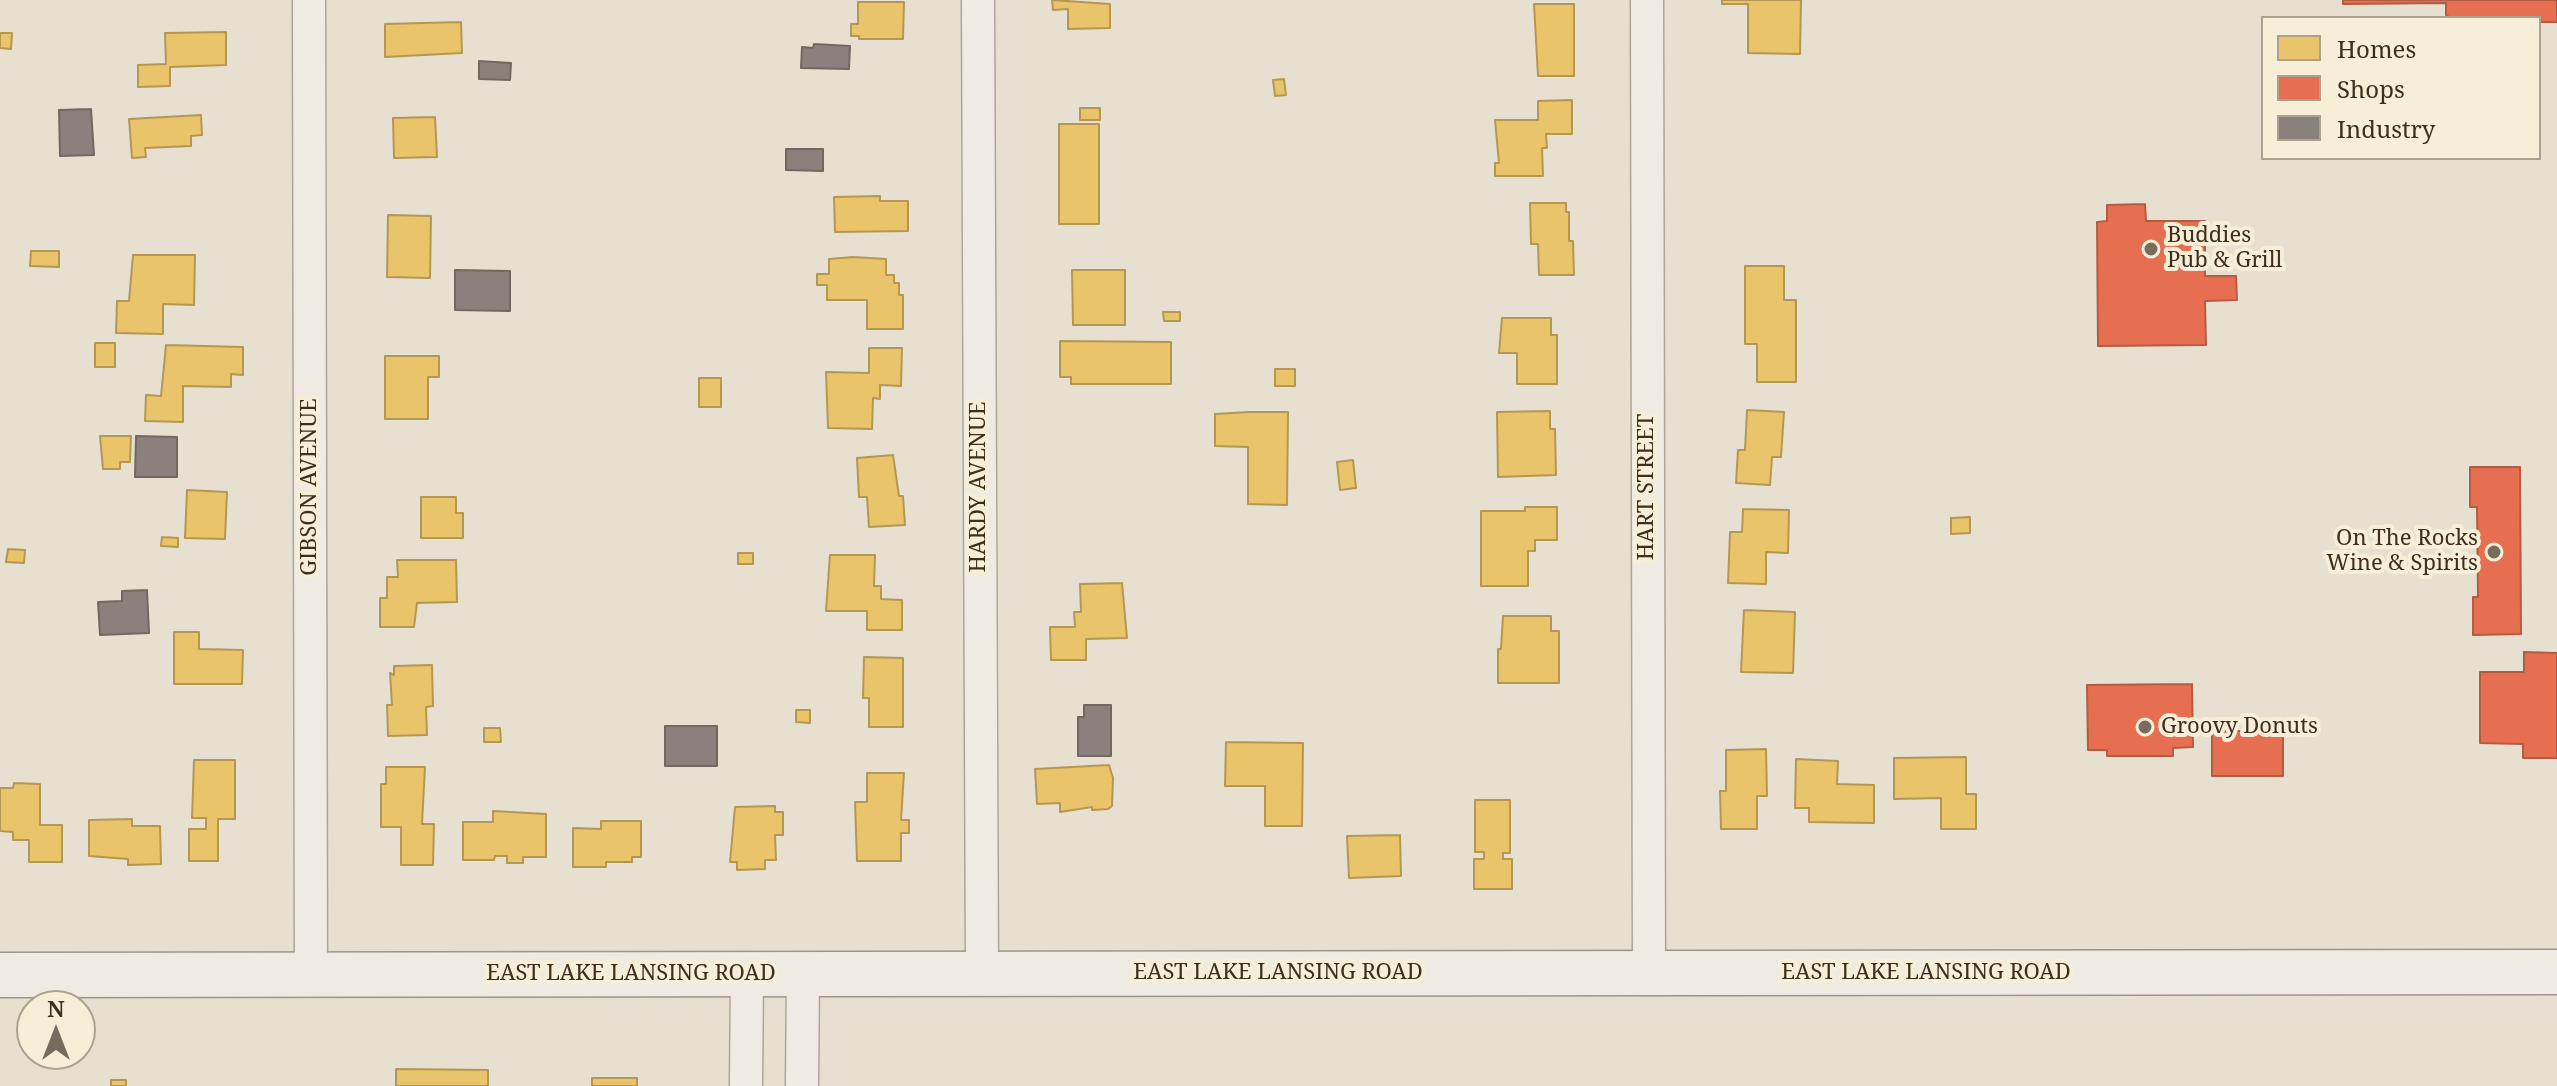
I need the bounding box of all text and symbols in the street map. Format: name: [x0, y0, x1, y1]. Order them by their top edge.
legend: [2261, 16, 2541, 160]
text: Homes: [2337, 32, 2416, 65]
text: Shops: [2337, 72, 2405, 105]
text: Industry: [2337, 112, 2435, 145]
place label: Buddies Pub & Grill: [2167, 223, 2282, 274]
marker: Buddies Pub & Grill: [2142, 240, 2160, 258]
street label: GIBSON AVENUE: [297, 398, 323, 576]
street label: HARDY AVENUE: [966, 402, 992, 572]
street label: HART STREET: [1634, 414, 1660, 560]
place label: On The Rocks Wine & Spirits: [2327, 526, 2478, 578]
marker: On The Rocks Wine & Spirits: [2485, 543, 2503, 561]
place label: Groovy Donuts: [2161, 714, 2318, 740]
marker: Groovy Donuts: [2136, 718, 2154, 736]
street label: EAST LAKE LANSING ROAD: [1133, 960, 1423, 986]
street label: EAST LAKE LANSING ROAD: [1781, 960, 2071, 986]
street label: EAST LAKE LANSING ROAD: [486, 961, 776, 987]
north arrow: [16, 990, 96, 1070]
text: N: [47, 993, 65, 1023]

